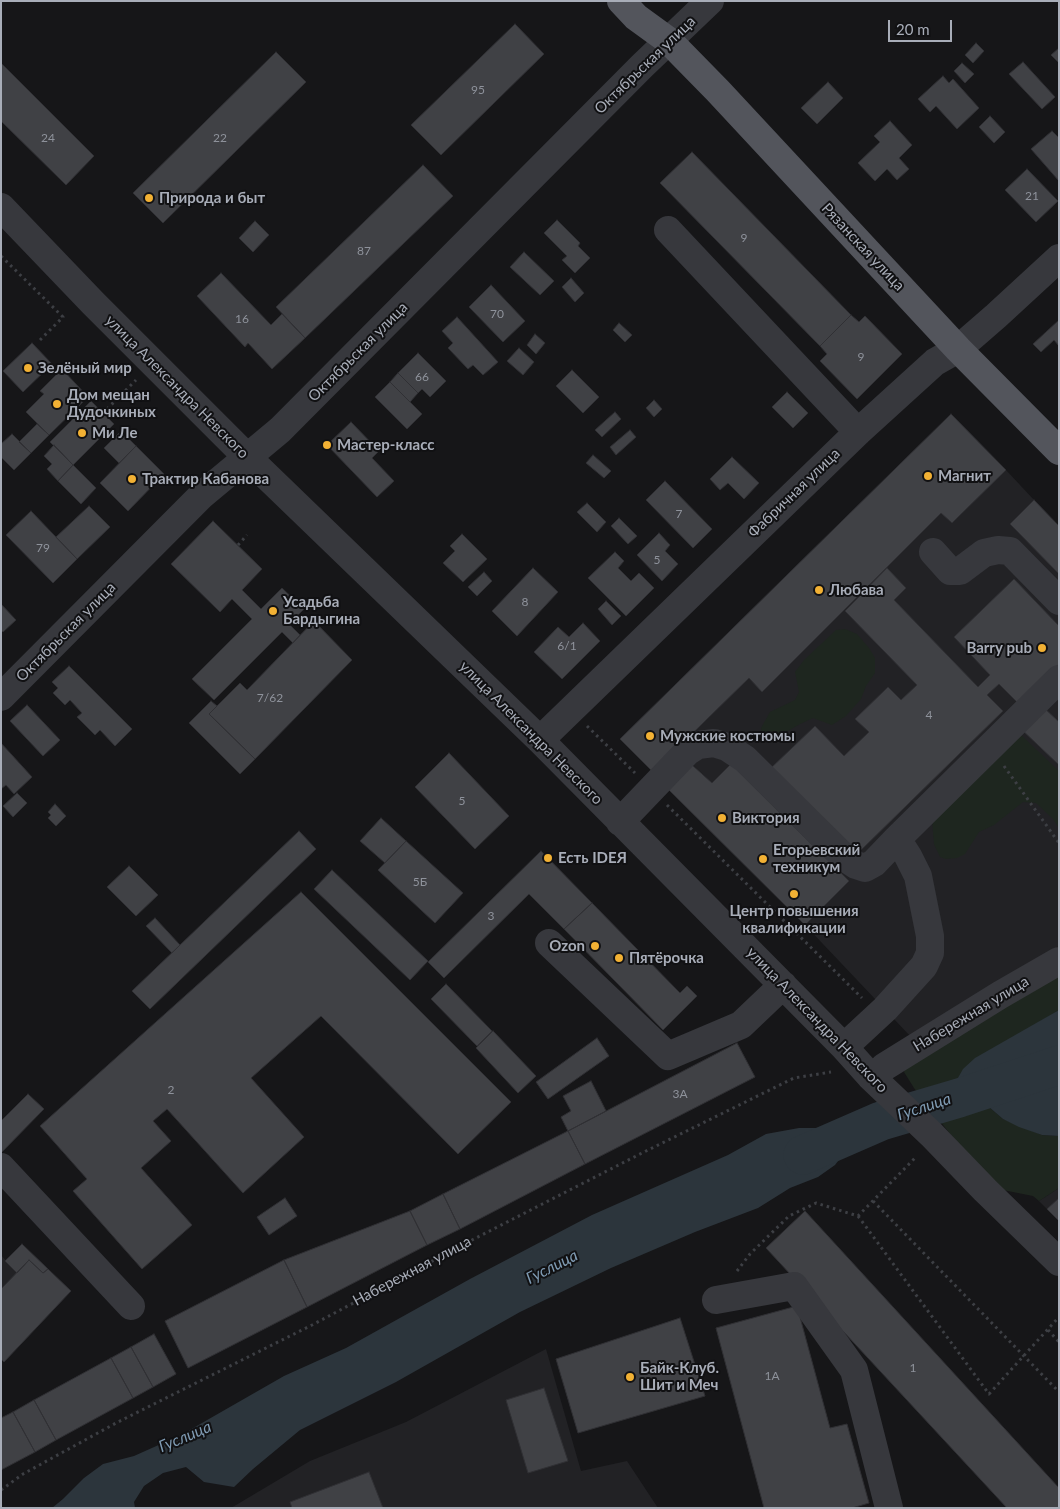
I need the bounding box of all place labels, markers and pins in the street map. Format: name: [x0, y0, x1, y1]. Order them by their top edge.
place label: Природа и быт: [159, 189, 265, 207]
marker: Природа и быт: [143, 192, 155, 204]
place label: Зелёный мир: [38, 359, 132, 377]
marker: Зелёный мир: [22, 362, 34, 374]
place label: Дом мещан Дудочкиных: [67, 386, 156, 421]
marker: Дом мещан Дудочкиных: [51, 398, 63, 410]
place label: Ми Ле: [92, 424, 137, 442]
marker: Ми Ле: [76, 427, 88, 439]
place label: Мастер-класс: [337, 436, 434, 454]
marker: Мастер-класс: [321, 439, 333, 451]
place label: Магнит: [938, 467, 991, 485]
place label: Трактир Кабанова: [142, 470, 269, 488]
marker: Магнит: [922, 470, 934, 482]
marker: Трактир Кабанова: [126, 473, 138, 485]
place label: Любава: [829, 581, 884, 599]
marker: Любава: [813, 584, 825, 596]
place label: Усадьба Бардыгина: [283, 593, 360, 628]
marker: Усадьба Бардыгина: [267, 605, 279, 617]
place label: Barry pub: [966, 639, 1032, 657]
marker: Barry pub: [1036, 642, 1048, 654]
place label: Мужские костюмы: [660, 727, 795, 745]
marker: Мужские костюмы: [644, 730, 656, 742]
place label: Виктория: [732, 809, 800, 827]
marker: Виктория: [716, 812, 728, 824]
place label: Егорьевский техникум: [773, 841, 860, 876]
place label: Есть IDЕЯ: [558, 849, 627, 867]
marker: Есть IDЕЯ: [542, 852, 554, 864]
marker: Егорьевский техникум: [757, 853, 769, 865]
marker: Центр повышения квалификации: [788, 888, 800, 900]
place label: Центр повышения квалификации: [729, 902, 859, 937]
place label: Ozon: [549, 937, 585, 955]
marker: Ozon: [589, 940, 601, 952]
place label: Пятёрочка: [629, 949, 704, 967]
marker: Пятёрочка: [613, 952, 625, 964]
place label: Байк-Клуб. Шит и Меч: [640, 1359, 719, 1394]
marker: Байк-Клуб. Шит и Меч: [624, 1371, 636, 1383]

